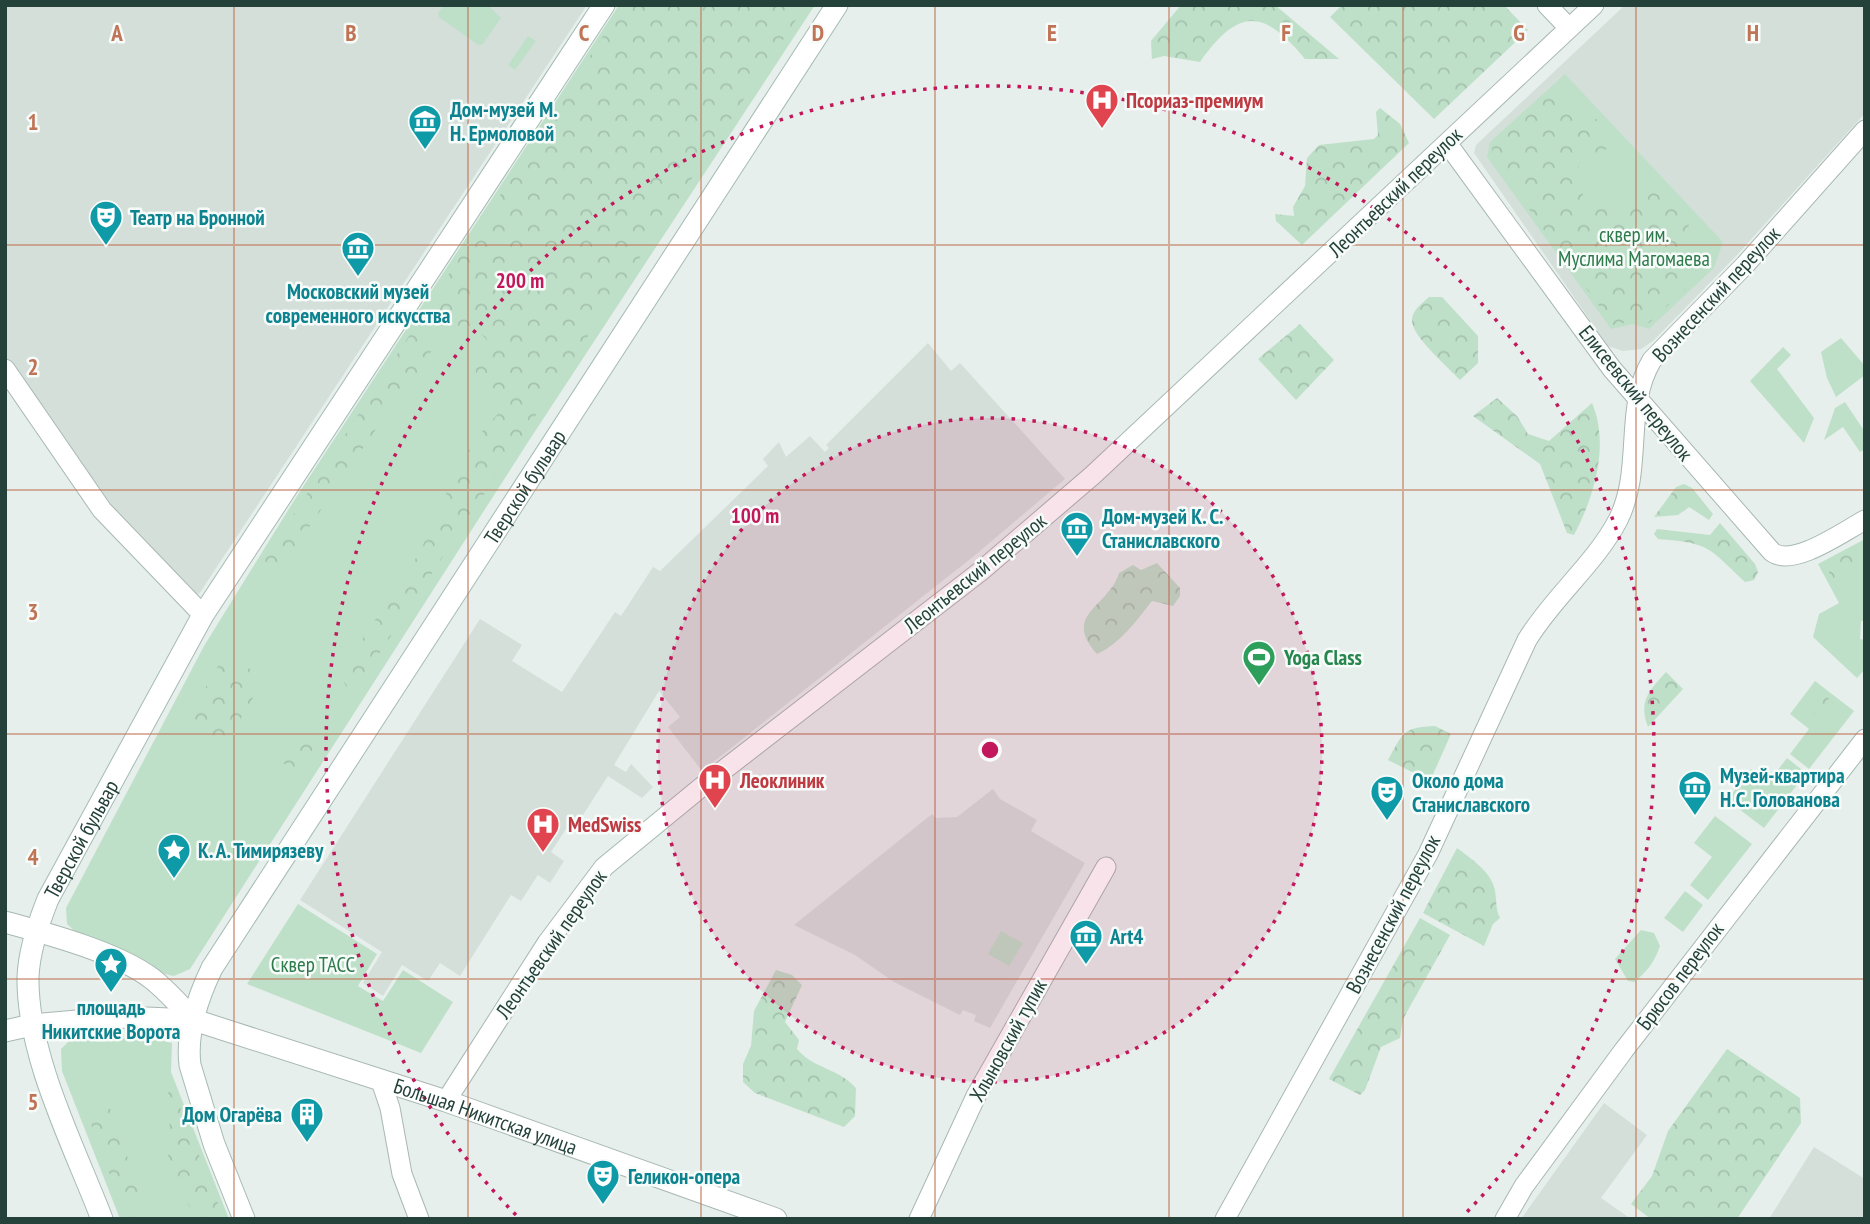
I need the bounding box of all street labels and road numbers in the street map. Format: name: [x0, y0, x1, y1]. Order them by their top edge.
street label: Леонтьевский переулок: [1322, 121, 1468, 264]
street label: Вознесенский переулок: [1646, 220, 1786, 368]
street label: Елисеевский переулок: [1573, 320, 1699, 466]
street label: Тверской бульвар: [477, 424, 571, 549]
street label: Леонтьевский переулок: [897, 507, 1052, 639]
street label: Тверской бульвар: [38, 775, 124, 903]
street label: Вознесенский переулок: [1340, 830, 1446, 998]
street label: Леонтьевский переулок: [489, 864, 613, 1025]
street label: Брюсов переулок: [1631, 917, 1729, 1035]
street label: Хлыновский тупик: [963, 974, 1053, 1106]
street label: Большая Никитская улица: [390, 1072, 581, 1160]

